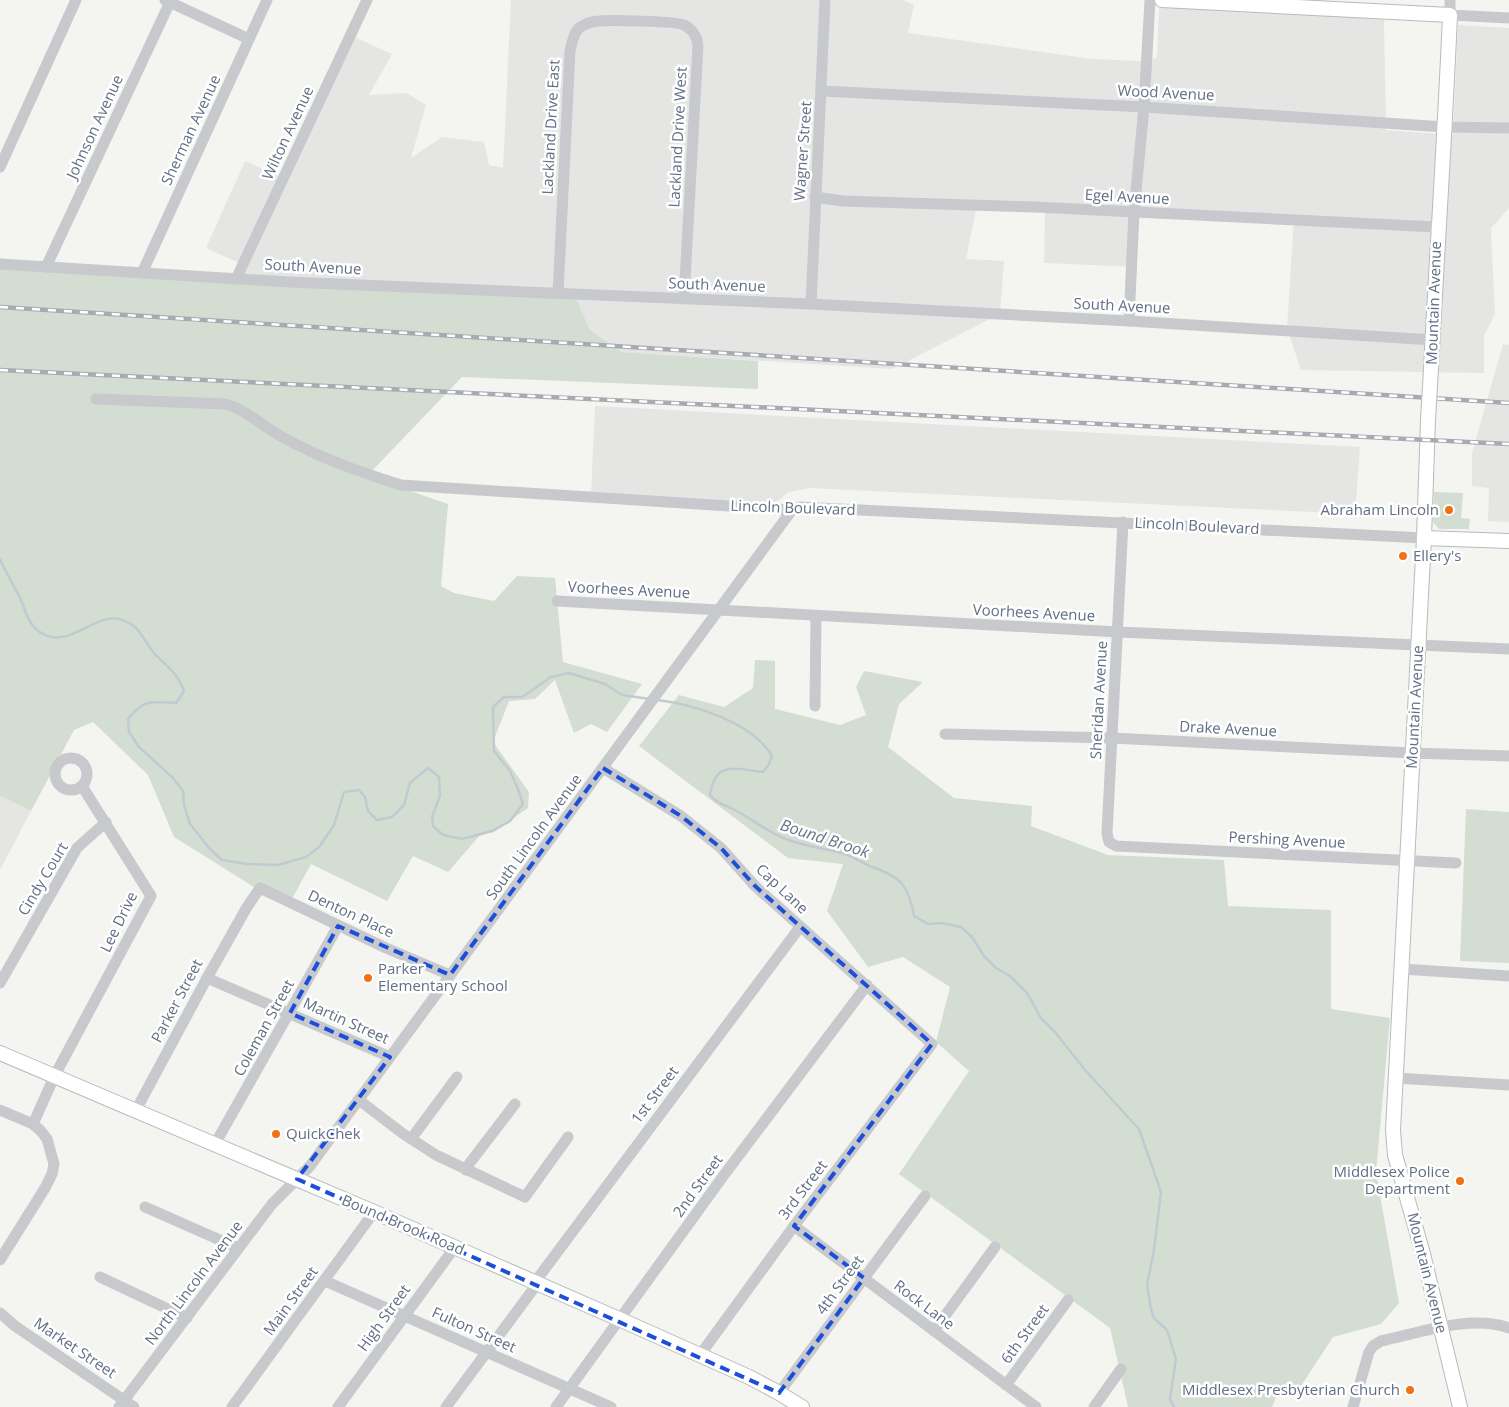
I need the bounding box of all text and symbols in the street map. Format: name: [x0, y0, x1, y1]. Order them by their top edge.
street label: Lackland Drive East: [536, 59, 564, 195]
street label: Lackland Drive West: [663, 66, 691, 208]
street label: Johnson Avenue: [60, 71, 127, 184]
street label: Sherman Avenue: [156, 71, 224, 188]
street label: Wood Avenue: [1117, 79, 1215, 105]
street label: Wilton Avenue: [257, 83, 318, 183]
street label: Wagner Street: [789, 100, 815, 201]
street label: Egel Avenue: [1084, 184, 1170, 208]
street label: Mountain Avenue: [1421, 241, 1445, 365]
street label: South Avenue: [264, 253, 362, 279]
street label: South Avenue: [668, 272, 766, 296]
street label: South Avenue: [1073, 292, 1171, 318]
street label: Lincoln Boulevard: [730, 495, 856, 519]
place label: Abraham Lincoln: [1321, 499, 1439, 519]
marker: Abraham Lincoln: [1443, 504, 1455, 516]
street label: Lincoln Boulevard: [1134, 512, 1260, 538]
place label: Ellery's: [1413, 545, 1461, 565]
marker: Ellery's: [1397, 550, 1409, 562]
street label: Voorhees Avenue: [567, 576, 691, 602]
street label: Voorhees Avenue: [972, 599, 1096, 625]
street label: Sheridan Avenue: [1085, 640, 1111, 760]
street label: Mountain Avenue: [1401, 645, 1427, 769]
street label: Drake Avenue: [1179, 715, 1277, 741]
street label: South Lincoln Avenue: [481, 769, 586, 903]
water label: Bound Brook: [778, 813, 873, 863]
street label: Pershing Avenue: [1228, 826, 1346, 852]
street label: Cindy Court: [12, 838, 72, 919]
street label: Cap Lane: [752, 859, 813, 918]
street label: Denton Place: [305, 884, 398, 942]
street label: Lee Drive: [95, 888, 141, 955]
street label: Parker Street: [146, 955, 206, 1046]
place label: Parker Elementary School: [378, 958, 508, 995]
marker: Parker Elementary School: [362, 972, 374, 984]
street label: Coleman Street: [228, 975, 298, 1080]
street label: Martin Street: [300, 992, 393, 1048]
street label: 1st Street: [626, 1062, 682, 1127]
place label: QuickChek: [286, 1123, 361, 1143]
marker: QuickChek: [270, 1128, 282, 1140]
street label: 2nd Street: [668, 1150, 727, 1221]
street label: 3rd Street: [773, 1156, 831, 1223]
place label: Middlesex Police Department: [1334, 1161, 1450, 1198]
marker: Middlesex Police Department: [1454, 1175, 1466, 1187]
street label: Bound Brook Road: [339, 1189, 468, 1259]
street label: Mountain Avenue: [1403, 1210, 1453, 1335]
street label: North Lincoln Avenue: [140, 1216, 247, 1349]
street label: 4th Street: [811, 1251, 868, 1318]
street label: Main Street: [258, 1262, 322, 1339]
street label: Rock Lane: [890, 1275, 959, 1334]
street label: High Street: [352, 1280, 414, 1355]
street label: 6th Street: [996, 1300, 1053, 1367]
street label: Fulton Street: [429, 1302, 520, 1357]
street label: Market Street: [30, 1312, 121, 1382]
place label: Middlesex Presbyterian Church: [1182, 1379, 1400, 1399]
marker: Middlesex Presbyterian Church: [1404, 1384, 1416, 1396]

